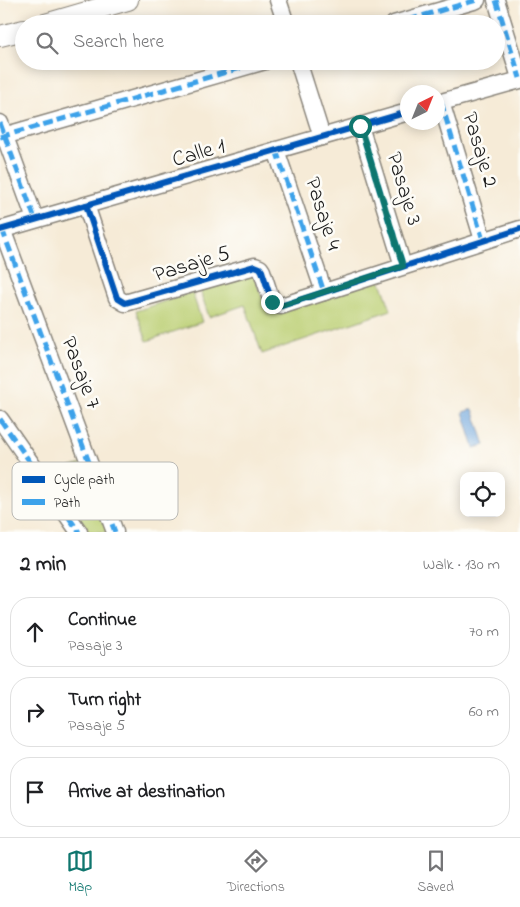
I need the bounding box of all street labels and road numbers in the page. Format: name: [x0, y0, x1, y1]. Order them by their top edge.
street label: Pasaje 2: [452, 108, 506, 192]
street label: Calle 1: [169, 131, 229, 177]
street label: Pasaje 3: [377, 148, 429, 230]
street label: Pasaje 4: [295, 173, 349, 255]
street label: Pasaje 5: [150, 238, 234, 292]
street label: Pasaje 7: [52, 332, 108, 414]

